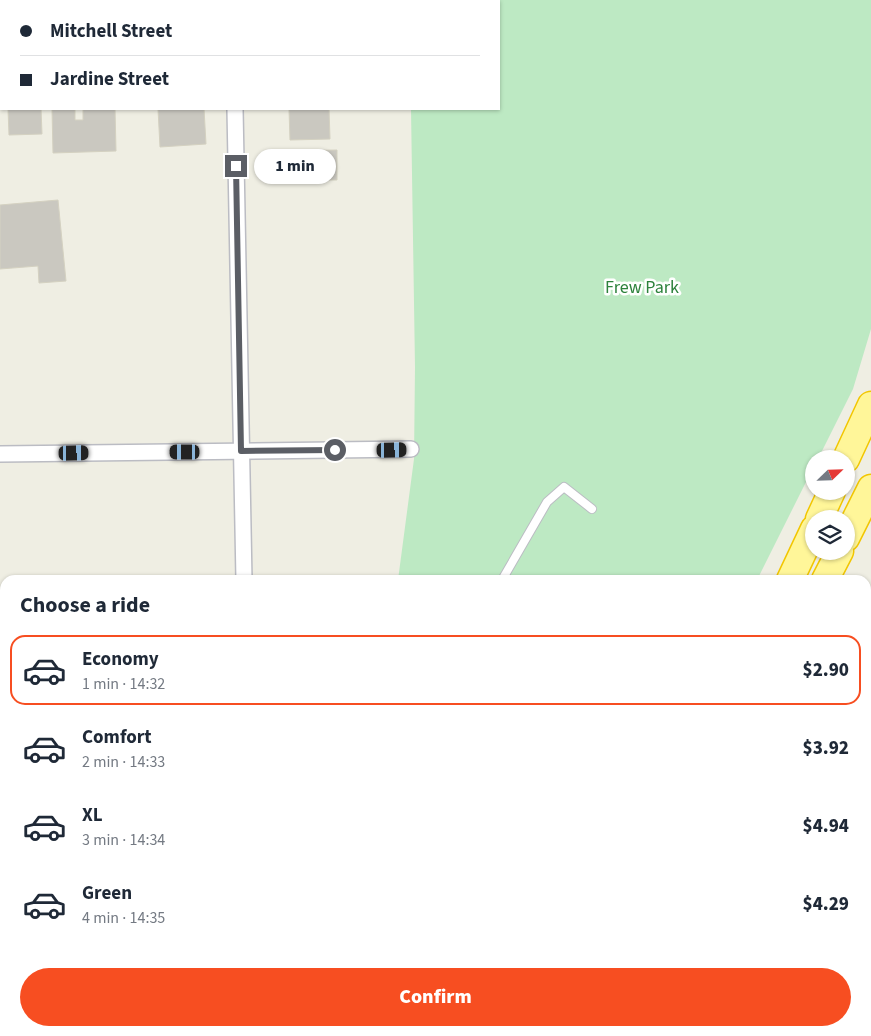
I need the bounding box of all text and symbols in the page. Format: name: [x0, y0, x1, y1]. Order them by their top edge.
text: Mitchell Street: [50, 18, 172, 45]
text: Jardine Street: [50, 66, 169, 93]
callout: 1 min: [254, 148, 336, 184]
route end: [225, 155, 247, 177]
text: 1 min: [275, 155, 315, 177]
park label: Frew Park: [605, 275, 679, 300]
route start: [324, 439, 346, 461]
car: [376, 442, 407, 458]
car: [58, 445, 89, 461]
car: [170, 445, 200, 460]
north arrow: [805, 450, 855, 500]
map controls: [805, 450, 855, 560]
button: layers: [805, 510, 855, 560]
text: Choose a ride: [20, 589, 150, 621]
text: Economy: [82, 646, 159, 673]
icon: car: [22, 648, 67, 693]
text: $2.90: [803, 657, 849, 684]
text: 1 min · 14:32: [82, 673, 165, 695]
text: Comfort: [82, 724, 152, 751]
icon: car: [22, 726, 67, 771]
text: $3.92: [803, 735, 849, 762]
text: 2 min · 14:33: [82, 751, 165, 773]
text: XL: [82, 802, 103, 829]
icon: car: [22, 804, 67, 849]
text: $4.94: [803, 813, 849, 840]
text: 3 min · 14:34: [82, 829, 165, 851]
text: Green: [82, 880, 132, 907]
icon: car: [22, 882, 67, 927]
text: $4.29: [803, 891, 849, 918]
text: 4 min · 14:35: [82, 907, 165, 929]
button: Confirm: [20, 968, 851, 1026]

